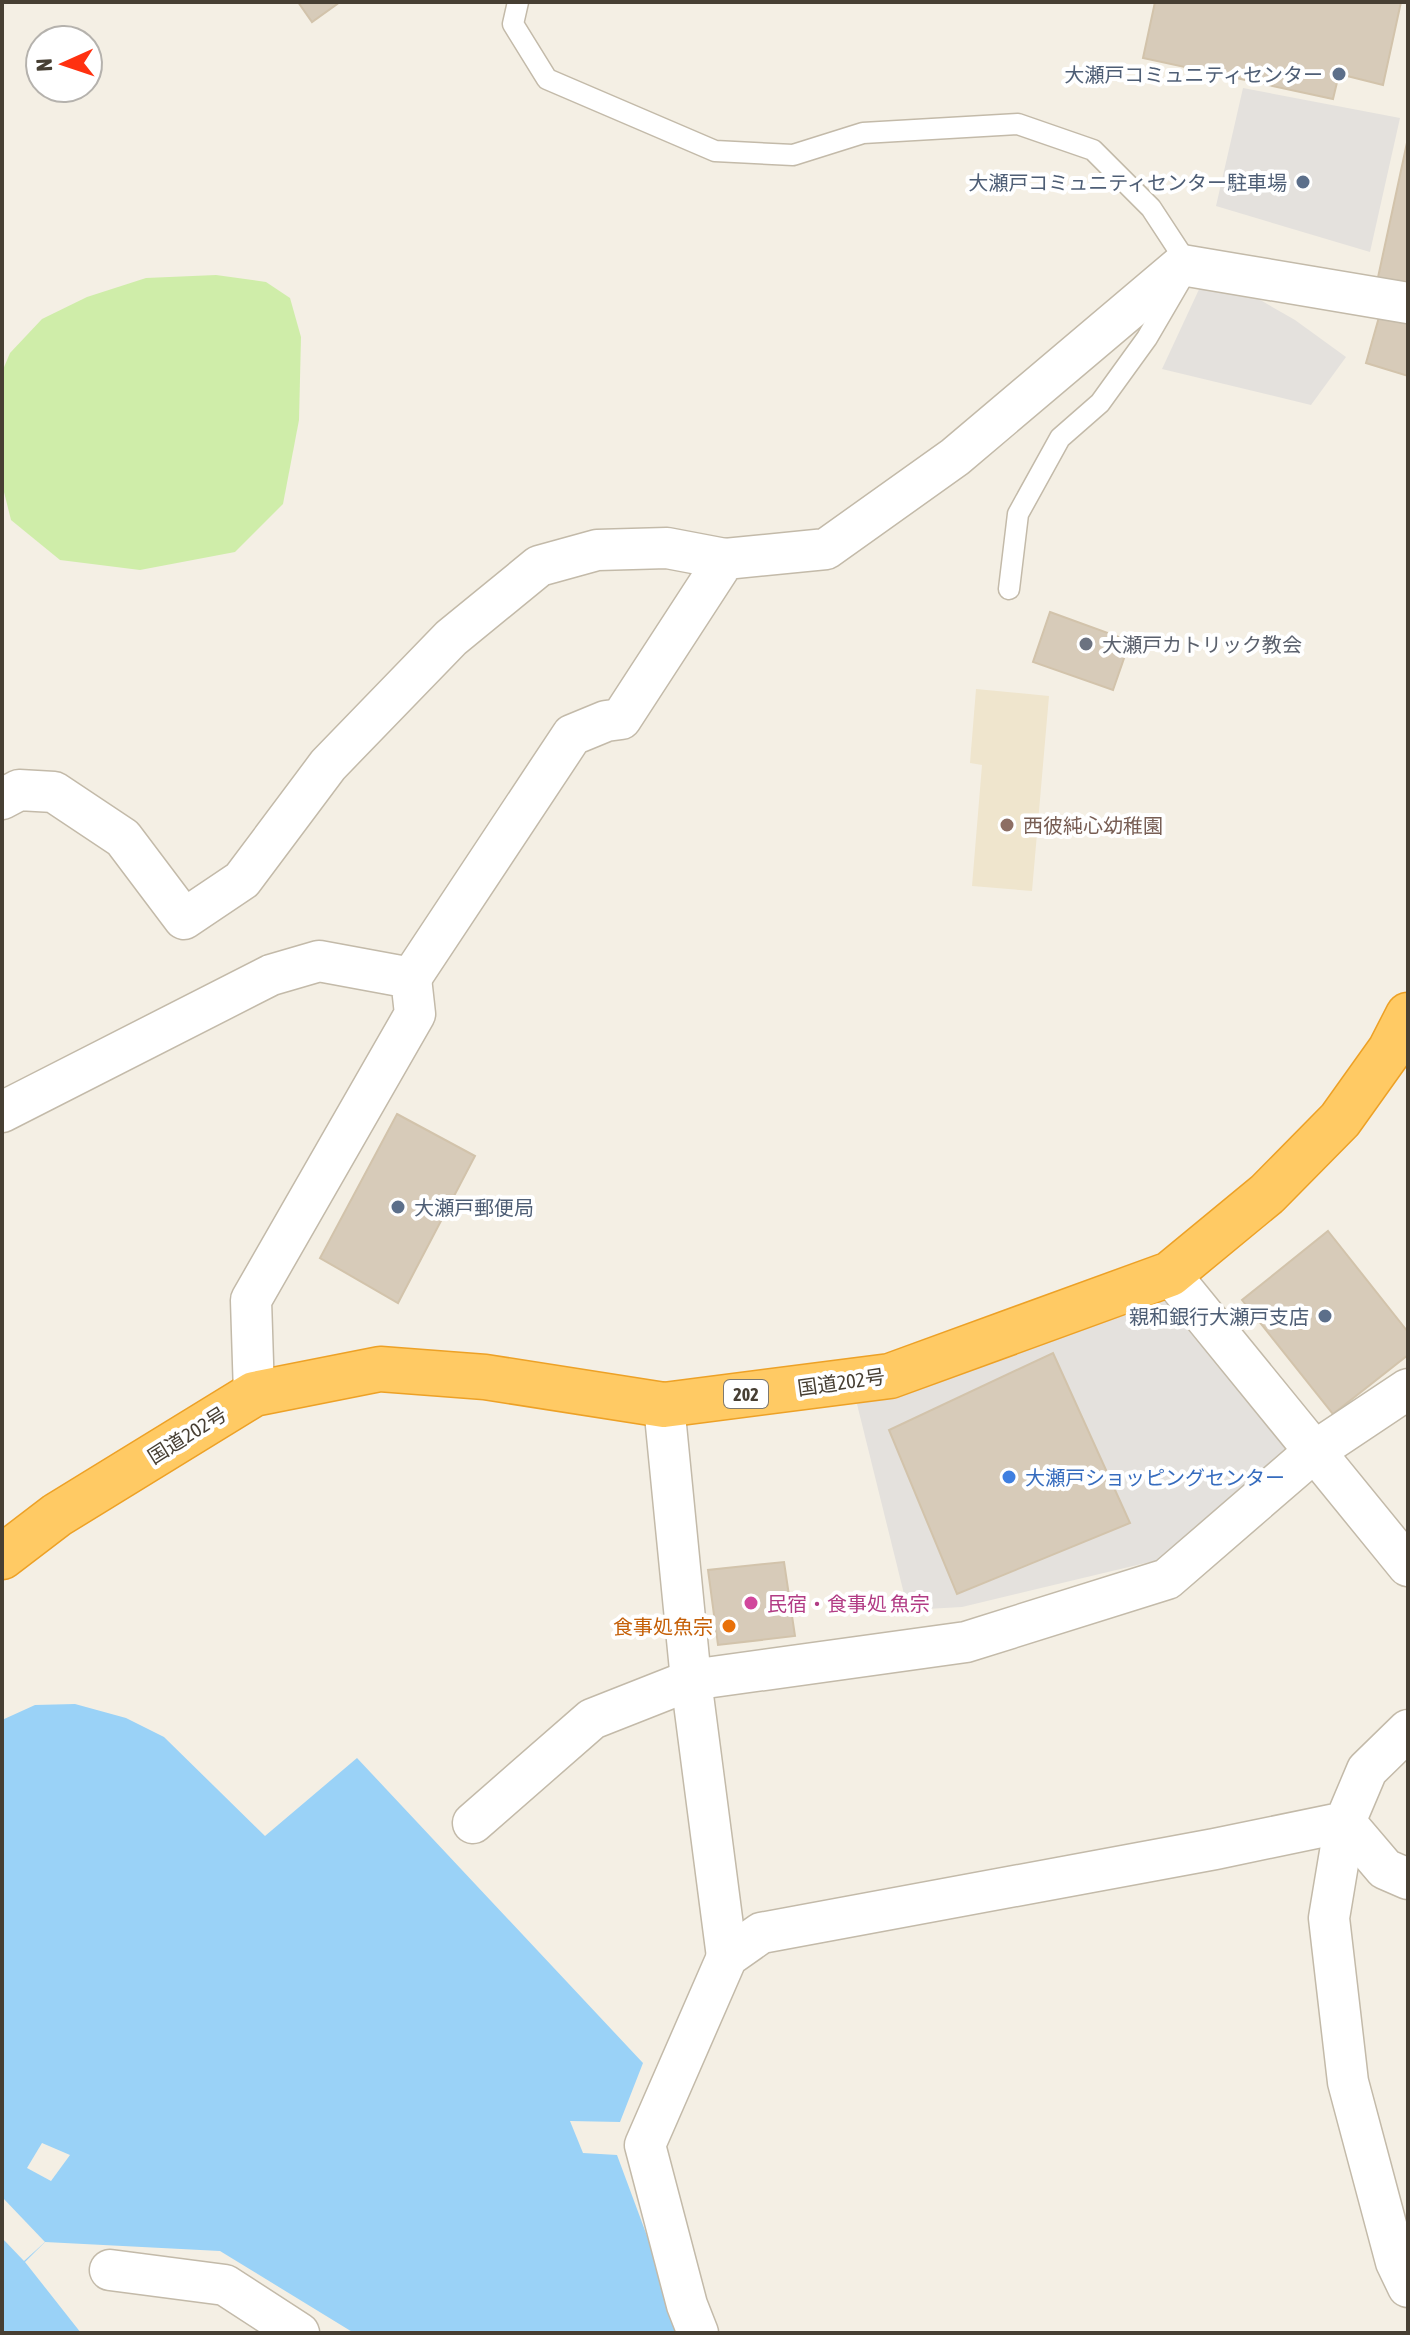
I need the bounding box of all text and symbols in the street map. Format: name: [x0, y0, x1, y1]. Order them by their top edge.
north arrow: [24, 24, 104, 104]
text: N: [31, 58, 57, 72]
place label: 大瀬戸コミュニティセンター: [1064, 63, 1323, 86]
marker: 大瀬戸コミュニティセンター: [1330, 65, 1348, 83]
place label: 大瀬戸コミュニティセンター駐車場: [968, 171, 1287, 194]
marker: 大瀬戸コミュニティセンター駐車場: [1294, 173, 1312, 191]
place label: 大瀬戸カトリック教会: [1102, 633, 1302, 656]
marker: 大瀬戸カトリック教会: [1077, 635, 1095, 653]
place label: 西彼純心幼稚園: [1023, 814, 1163, 837]
marker: 西彼純心幼稚園: [998, 816, 1016, 834]
place label: 大瀬戸郵便局: [414, 1196, 534, 1219]
marker: 大瀬戸郵便局: [389, 1198, 407, 1216]
place label: 親和銀行大瀬戸支店: [1129, 1305, 1309, 1328]
marker: 親和銀行大瀬戸支店: [1316, 1307, 1334, 1325]
street label: 国道202号: [796, 1364, 886, 1400]
road number: 202: [724, 1380, 768, 1408]
street label: 国道202号: [144, 1402, 230, 1468]
place label: 大瀬戸ショッピングセンター: [1025, 1466, 1285, 1489]
marker: 大瀬戸ショッピングセンター: [1000, 1468, 1018, 1486]
place label: 民宿・食事処 魚宗: [767, 1592, 930, 1615]
marker: 民宿・食事処 魚宗: [742, 1594, 760, 1612]
place label: 食事処魚宗: [613, 1615, 713, 1638]
marker: 食事処魚宗: [720, 1617, 738, 1635]

